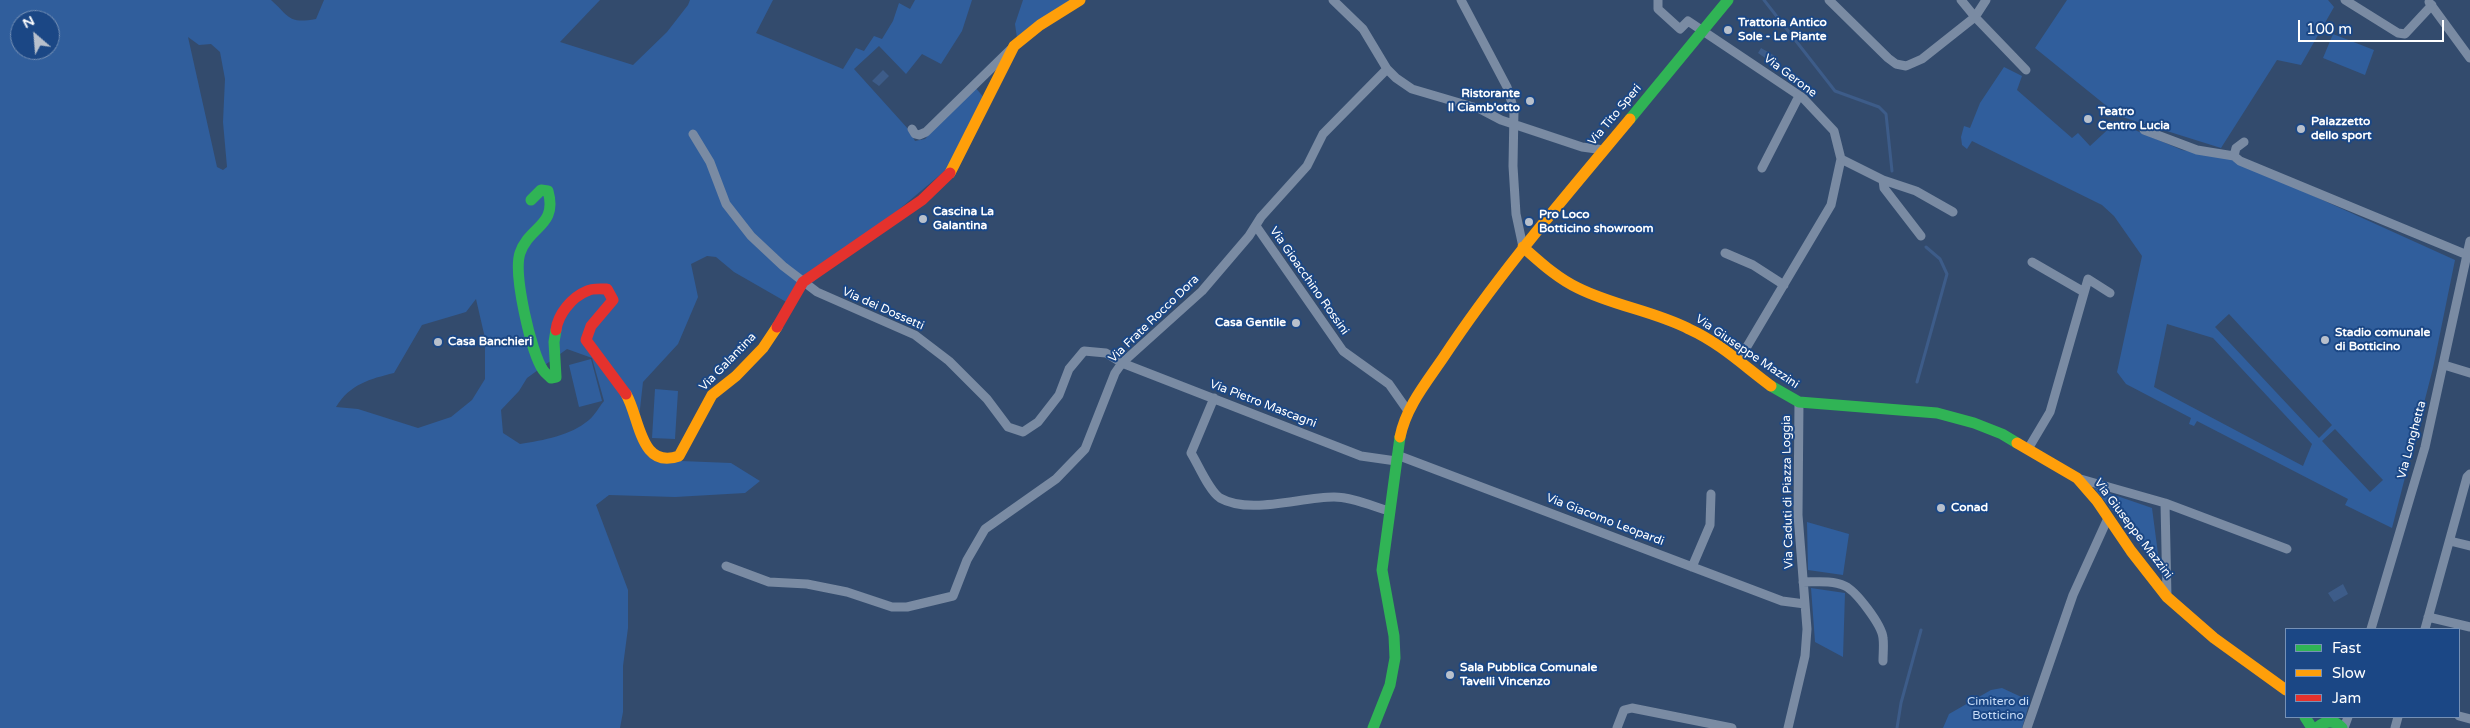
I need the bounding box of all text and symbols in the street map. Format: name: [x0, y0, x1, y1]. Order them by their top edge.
north arrow: [10, 10, 60, 60]
scale bar: [2300, 10, 2446, 42]
text: N: [20, 12, 37, 32]
place label: Trattoria Antico Sole - Le Piante: [1738, 16, 1827, 44]
text: 100 m: [2306, 20, 2352, 38]
marker: Trattoria Antico Sole - Le Piante: [1722, 24, 1734, 36]
street label: Via Gerone: [1761, 51, 1819, 101]
street label: Via Tito Speri: [1585, 81, 1645, 149]
place label: Ristorante Il Ciamb'otto: [1448, 87, 1520, 115]
marker: Ristorante Il Ciamb'otto: [1524, 95, 1536, 107]
place label: Teatro Centro Lucia: [2098, 105, 2170, 133]
marker: Teatro Centro Lucia: [2082, 113, 2094, 125]
place label: Palazzetto dello sport: [2311, 115, 2372, 143]
marker: Palazzetto dello sport: [2295, 123, 2307, 135]
place label: Cascina La Galantina: [933, 205, 994, 233]
place label: Pro Loco Botticino showroom: [1539, 208, 1654, 236]
marker: Cascina La Galantina: [917, 213, 929, 225]
marker: Pro Loco Botticino showroom: [1523, 216, 1535, 228]
street label: Via Gioacchino Rossini: [1266, 224, 1352, 338]
street label: Via Frate Rocco Dora: [1106, 272, 1202, 366]
street label: Via dei Dossetti: [840, 285, 926, 333]
street label: Via Giuseppe Mazzini: [1693, 312, 1801, 392]
place label: Casa Gentile: [1215, 316, 1286, 330]
marker: Casa Gentile: [1290, 317, 1302, 329]
place label: Stadio comunale di Botticino: [2335, 326, 2430, 354]
street label: Via Galantina: [697, 330, 759, 394]
marker: Stadio comunale di Botticino: [2319, 334, 2331, 346]
place label: Casa Banchieri: [448, 335, 532, 349]
marker: Casa Banchieri: [432, 336, 444, 348]
street label: Via Pietro Mascagni: [1208, 377, 1318, 431]
street label: Via Longhetta: [2395, 399, 2429, 481]
street label: Via Caduti di Piazza Loggia: [1779, 415, 1797, 569]
street label: Via Giuseppe Mazzini: [2091, 476, 2175, 582]
street label: Via Giacomo Leopardi: [1544, 491, 1666, 549]
place label: Conad: [1951, 501, 1988, 515]
marker: Conad: [1935, 502, 1947, 514]
legend: [2285, 628, 2460, 718]
text: Fast: [2332, 639, 2361, 657]
place label: Sala Pubblica Comunale Tavelli Vincenzo: [1460, 661, 1597, 689]
text: Slow: [2332, 664, 2366, 682]
marker: Sala Pubblica Comunale Tavelli Vincenzo: [1444, 669, 1456, 681]
text: Jam: [2332, 689, 2361, 707]
park label: Cimitero di Botticino: [1967, 695, 2029, 723]

